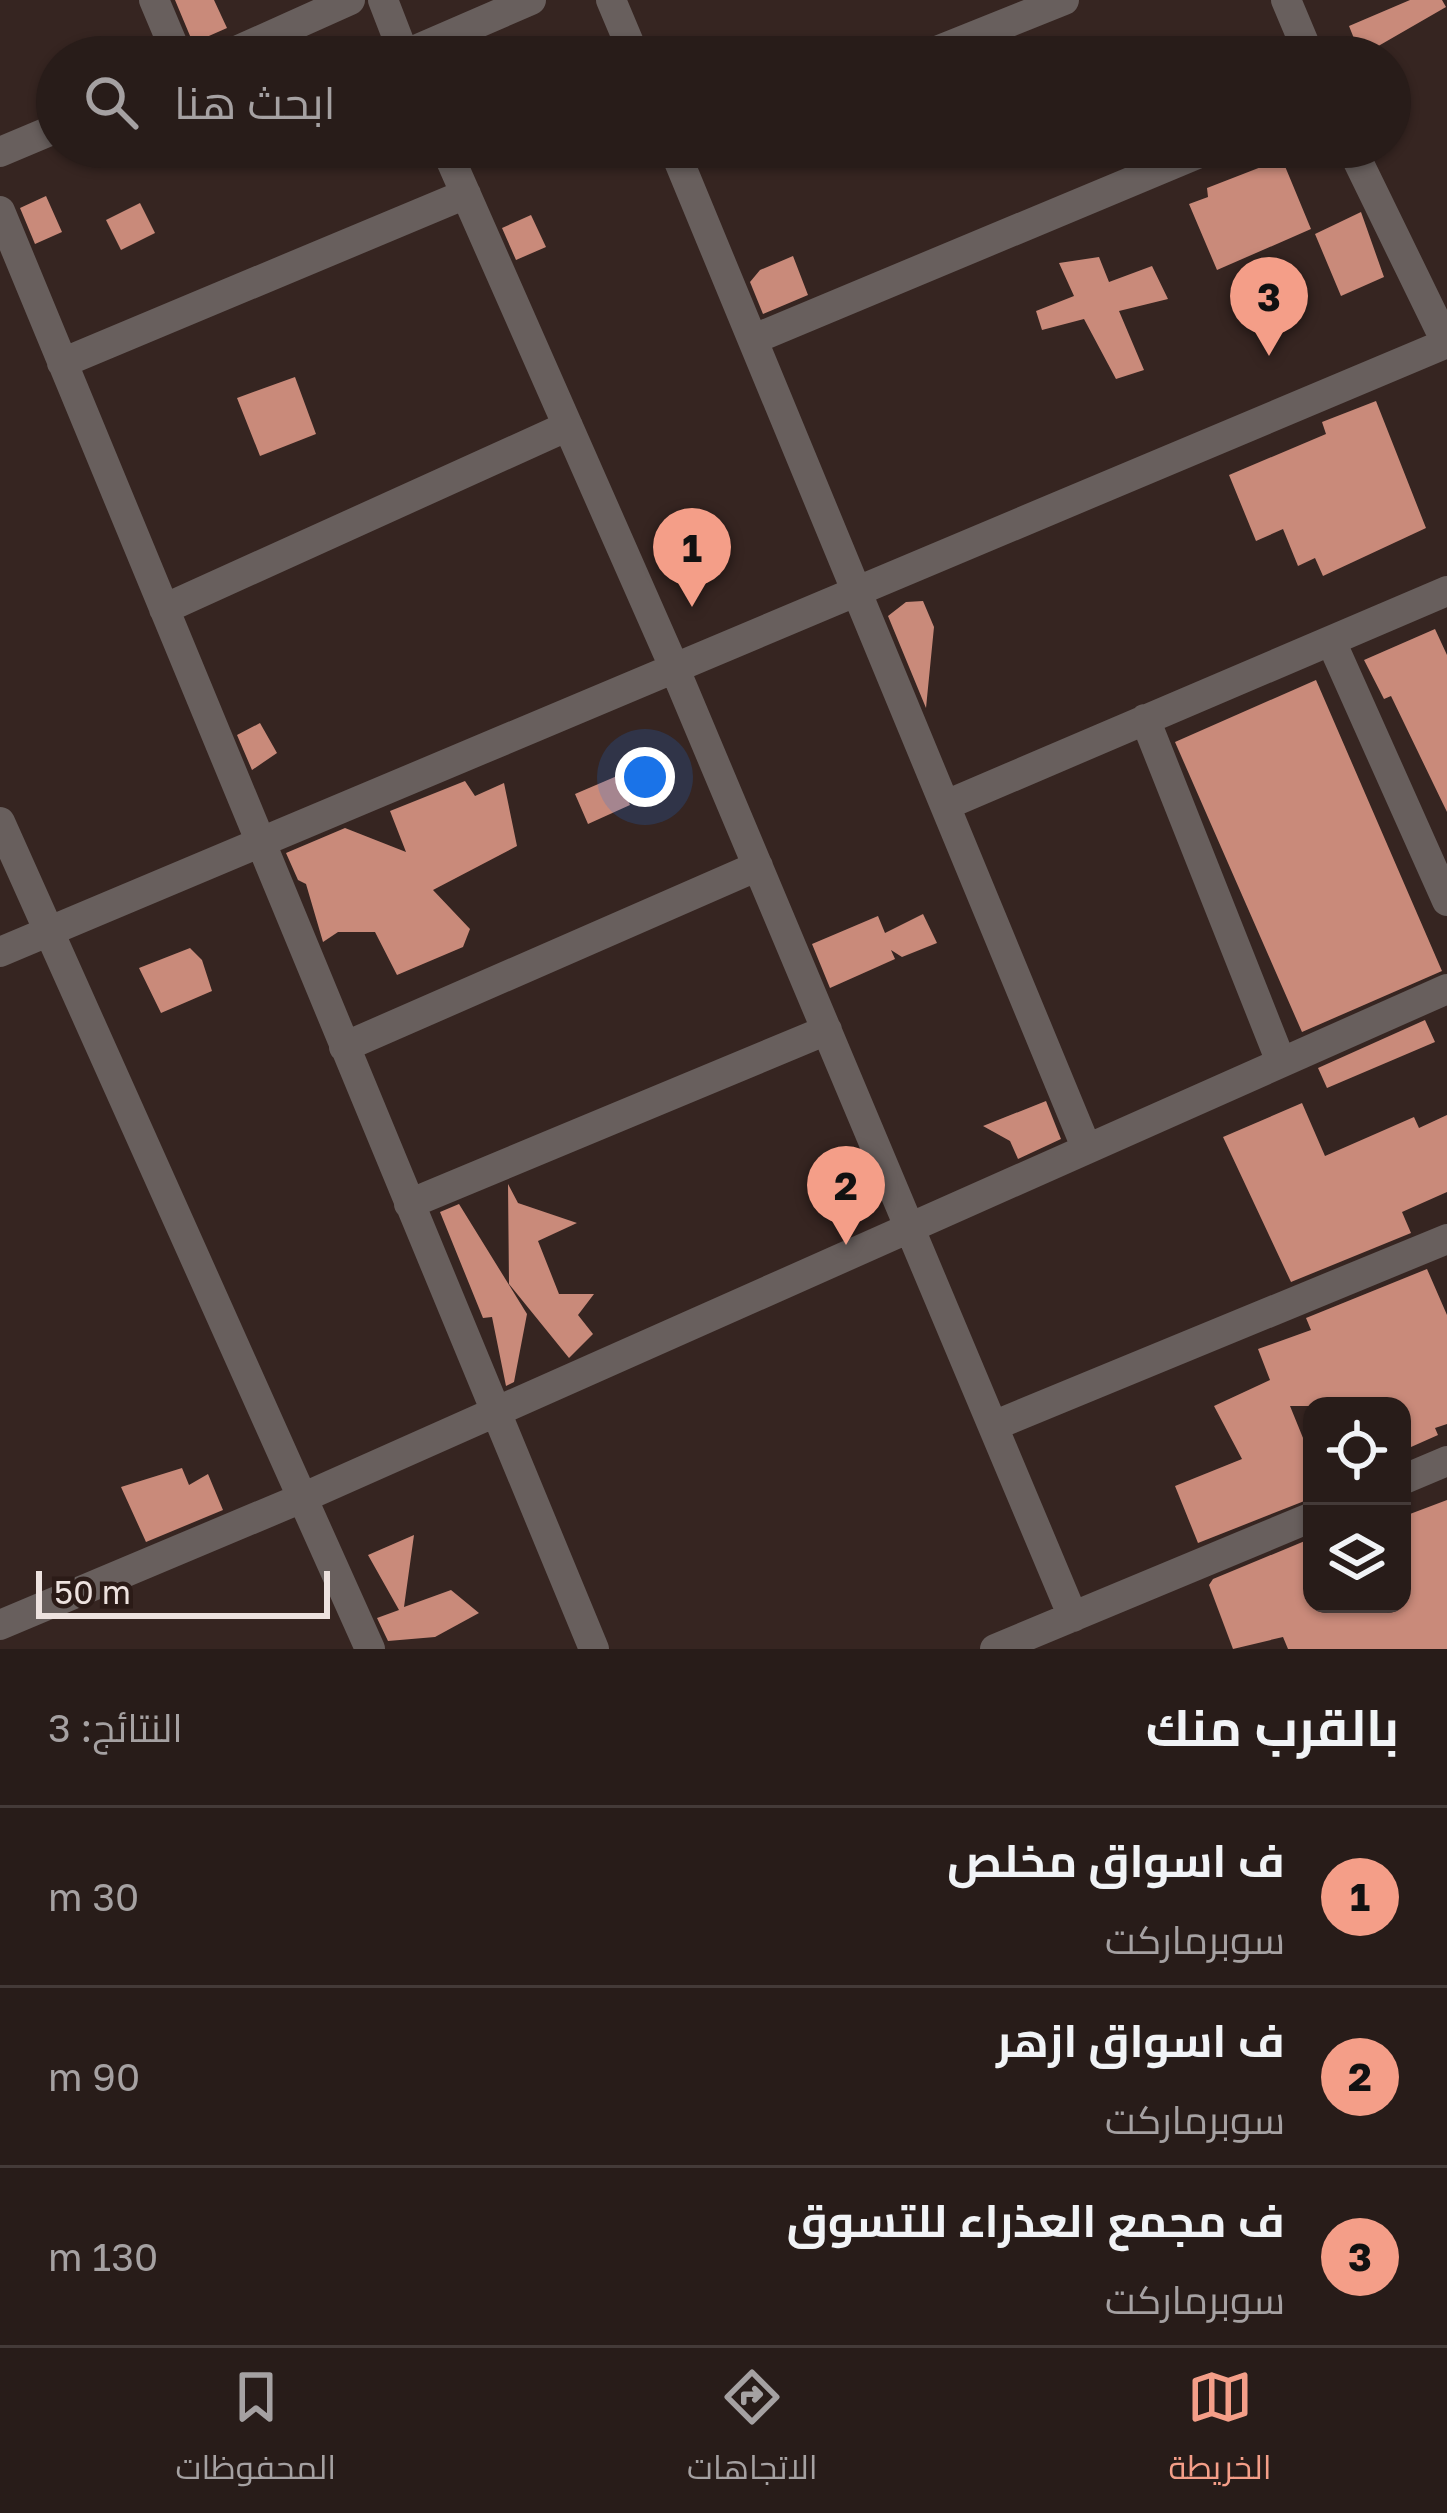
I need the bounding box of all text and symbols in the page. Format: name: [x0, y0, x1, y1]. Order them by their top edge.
search box: [36, 36, 1411, 168]
icon: search: [78, 69, 144, 135]
text: ابحث هنا: [174, 75, 336, 129]
pin: 3: [1230, 257, 1308, 356]
pin: 1: [653, 508, 731, 607]
your location: [615, 747, 675, 807]
pin: 2: [807, 1146, 885, 1245]
map controls: [1303, 1397, 1411, 1613]
button: locate: [1303, 1397, 1411, 1505]
button: layers: [1303, 1505, 1411, 1613]
scale bar: [36, 1565, 330, 1618]
text: 50 m: [54, 1572, 131, 1611]
text: بالقرب منك: [1146, 1696, 1399, 1757]
text: النتائج: 3: [48, 1704, 183, 1751]
text: ف اسواق مخلص: [947, 1833, 1285, 1887]
text: 30 m: [48, 1873, 139, 1920]
text: 1: [1350, 1873, 1370, 1920]
text: سوبرماركت: [1105, 1916, 1285, 1963]
text: ف اسواق ازهر: [996, 2013, 1285, 2067]
text: 90 m: [48, 2053, 140, 2100]
text: 2: [1348, 2053, 1372, 2100]
text: سوبرماركت: [1105, 2096, 1285, 2143]
text: ف مجمع العذراء للتسوق: [787, 2193, 1285, 2247]
text: 130 m: [48, 2233, 158, 2280]
text: 3: [1348, 2233, 1372, 2280]
text: سوبرماركت: [1105, 2276, 1285, 2323]
tab: المحفوظات: [175, 2364, 336, 2498]
tab: الاتجاهات: [687, 2364, 818, 2498]
tab: الخريطة: [1169, 2364, 1272, 2498]

